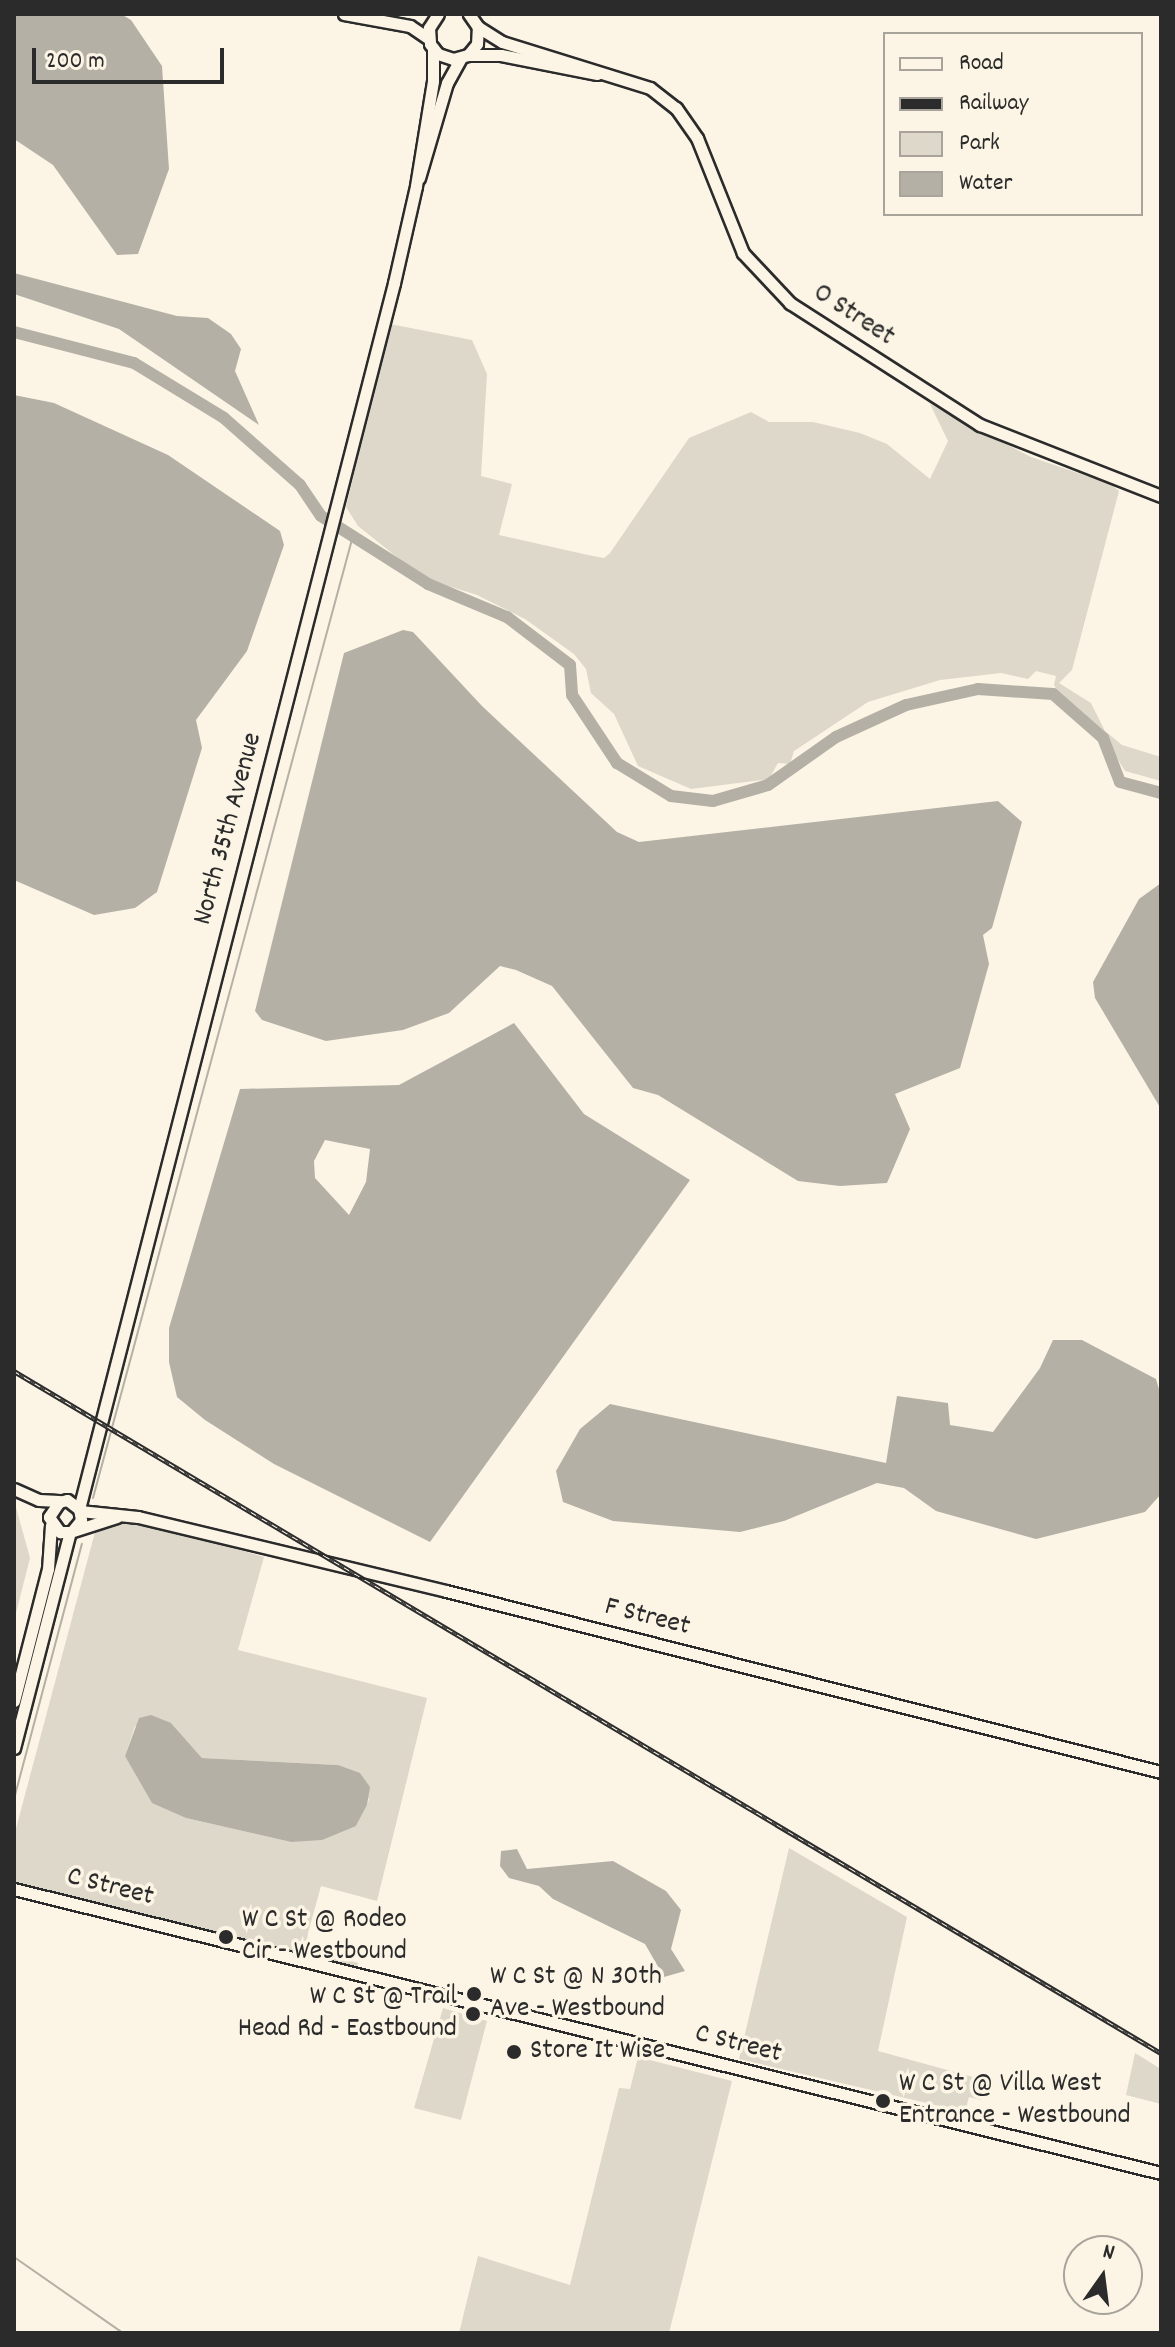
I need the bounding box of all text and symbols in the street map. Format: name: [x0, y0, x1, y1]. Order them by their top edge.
scale bar: [36, 32, 228, 82]
legend: [883, 32, 1143, 216]
text: 200 m: [46, 45, 105, 79]
text: Road: [959, 47, 1004, 81]
text: Railway: [959, 87, 1028, 121]
text: Park: [959, 127, 1000, 161]
text: Water: [959, 167, 1012, 201]
street label: O Street: [806, 277, 900, 355]
street label: North 35th Avenue: [187, 729, 271, 929]
street label: F Street: [601, 1591, 693, 1645]
street label: C Street: [63, 1861, 157, 1915]
place label: W C St @ Rodeo Cir - Westbound: [242, 1904, 407, 1970]
marker: W C St @ Rodeo Cir - Westbound: [217, 1928, 235, 1946]
place label: W C St @ N 30th Ave - Westbound: [490, 1961, 665, 2027]
place label: W C St @ Trail Head Rd - Eastbound: [238, 1981, 457, 2047]
marker: W C St @ N 30th Ave - Westbound: [465, 1985, 483, 2003]
marker: W C St @ Trail Head Rd - Eastbound: [464, 2005, 482, 2023]
street label: C Street: [691, 2018, 785, 2072]
place label: Store It Wise: [530, 2035, 665, 2069]
marker: Store It Wise: [505, 2043, 523, 2061]
place label: W C St @ Villa West Entrance - Westbound: [899, 2068, 1131, 2134]
marker: W C St @ Villa West Entrance - Westbound: [874, 2092, 892, 2110]
north arrow: [1063, 2235, 1143, 2315]
text: N: [1099, 2237, 1117, 2270]

